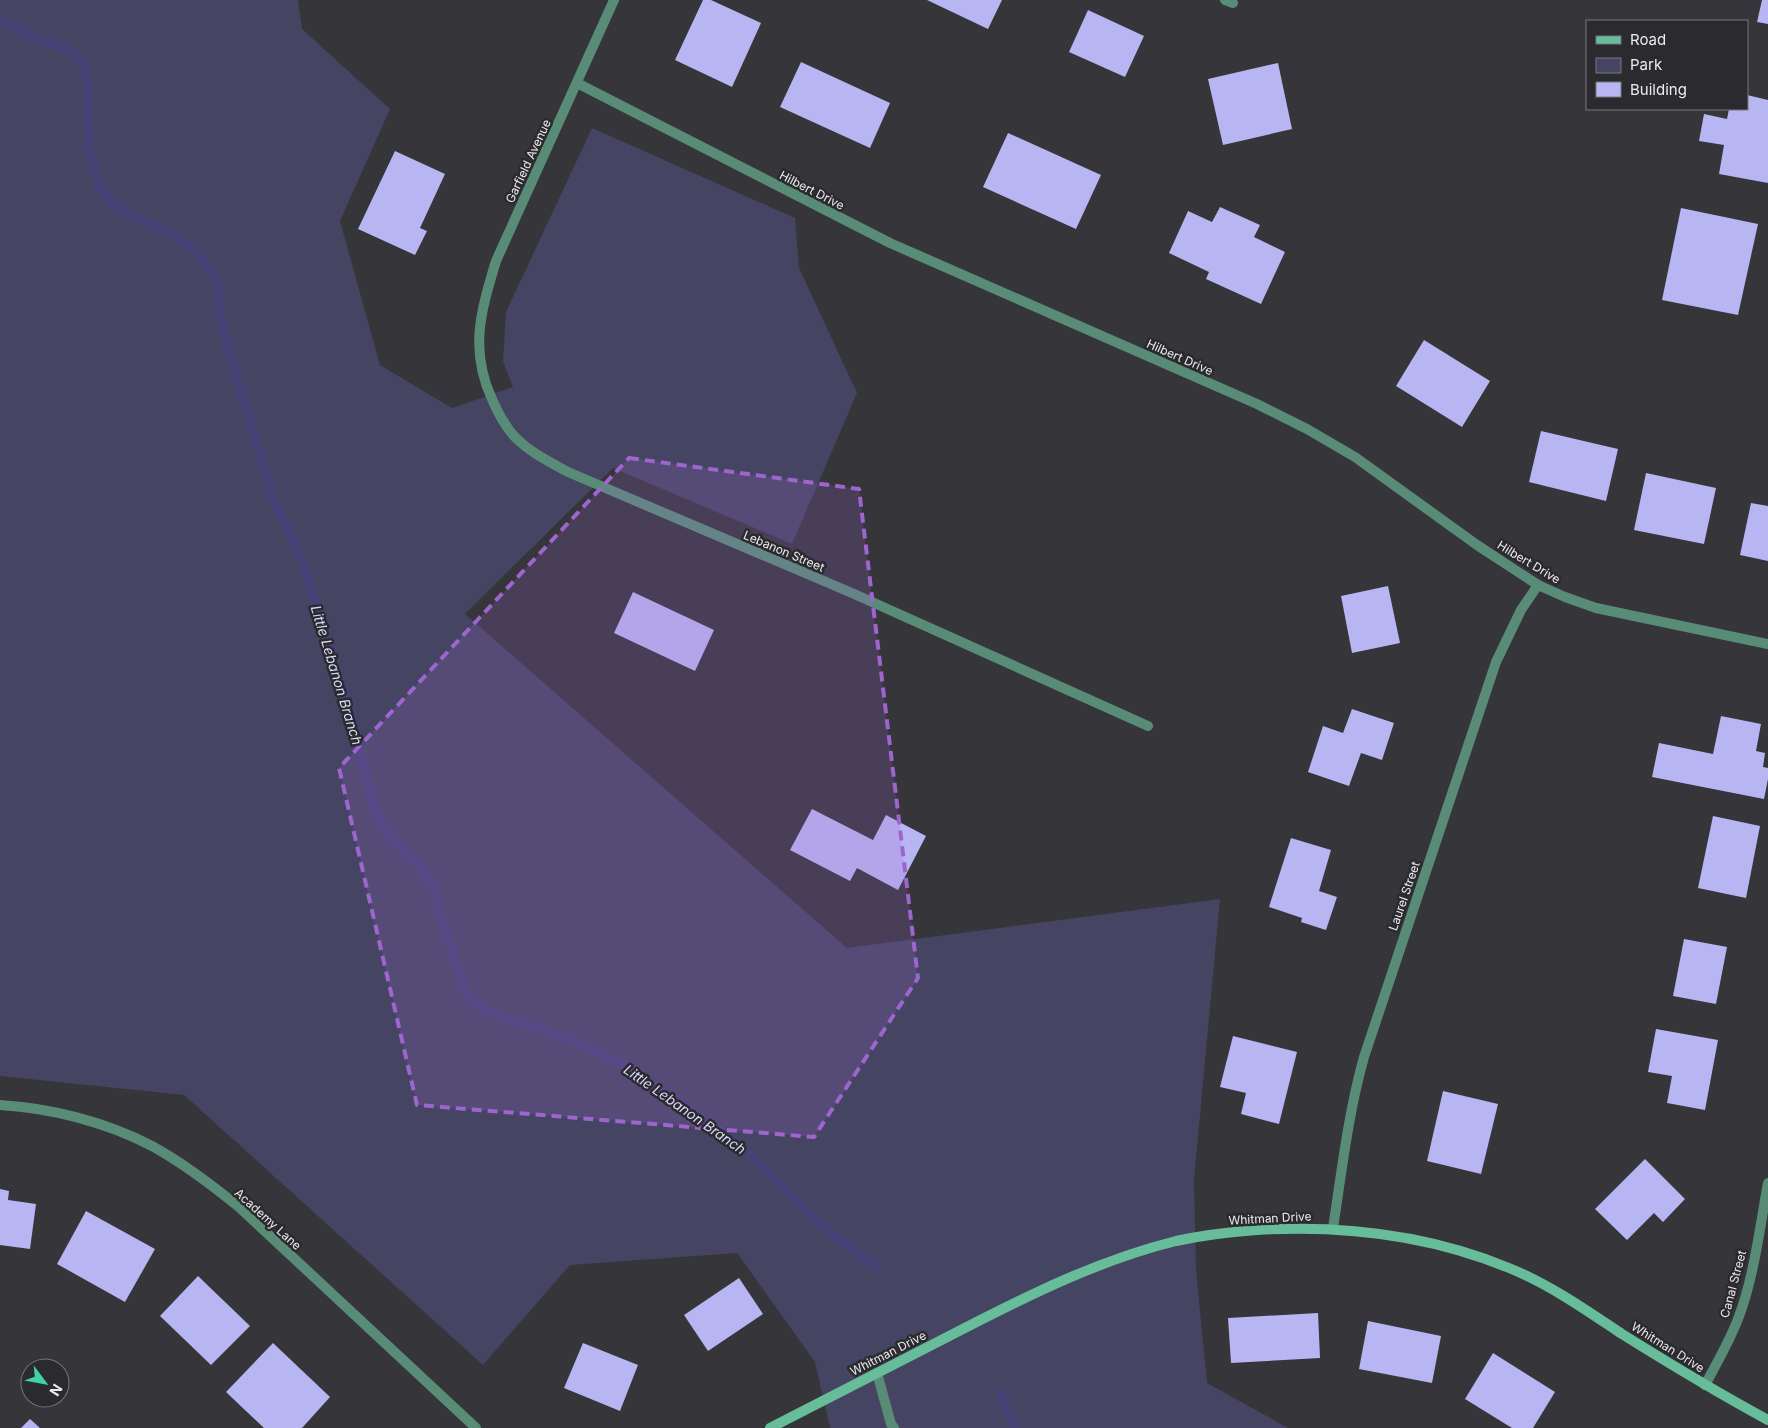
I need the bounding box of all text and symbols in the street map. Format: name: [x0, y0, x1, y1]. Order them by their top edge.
legend: [1586, 20, 1748, 110]
text: Road: [1630, 30, 1666, 49]
text: Park: [1630, 55, 1663, 74]
text: Building: [1630, 80, 1687, 99]
street label: Garfield Avenue: [502, 117, 554, 205]
street label: Hilbert Drive: [777, 167, 847, 213]
street label: Hilbert Drive: [1145, 336, 1215, 378]
street label: Lebanon Street: [741, 527, 827, 575]
street label: Hilbert Drive: [1495, 537, 1563, 587]
water label: Little Lebanon Branch: [308, 603, 366, 747]
street label: Laurel Street: [1385, 859, 1423, 933]
water label: Little Lebanon Branch: [621, 1060, 749, 1158]
street label: Academy Lane: [232, 1185, 304, 1253]
street label: Whitman Drive: [1228, 1208, 1312, 1228]
street label: Canal Street: [1717, 1248, 1749, 1319]
street label: Whitman Drive: [1629, 1319, 1707, 1375]
street label: Whitman Drive: [848, 1327, 928, 1379]
north arrow: [20, 1358, 70, 1408]
text: N: [46, 1381, 66, 1399]

